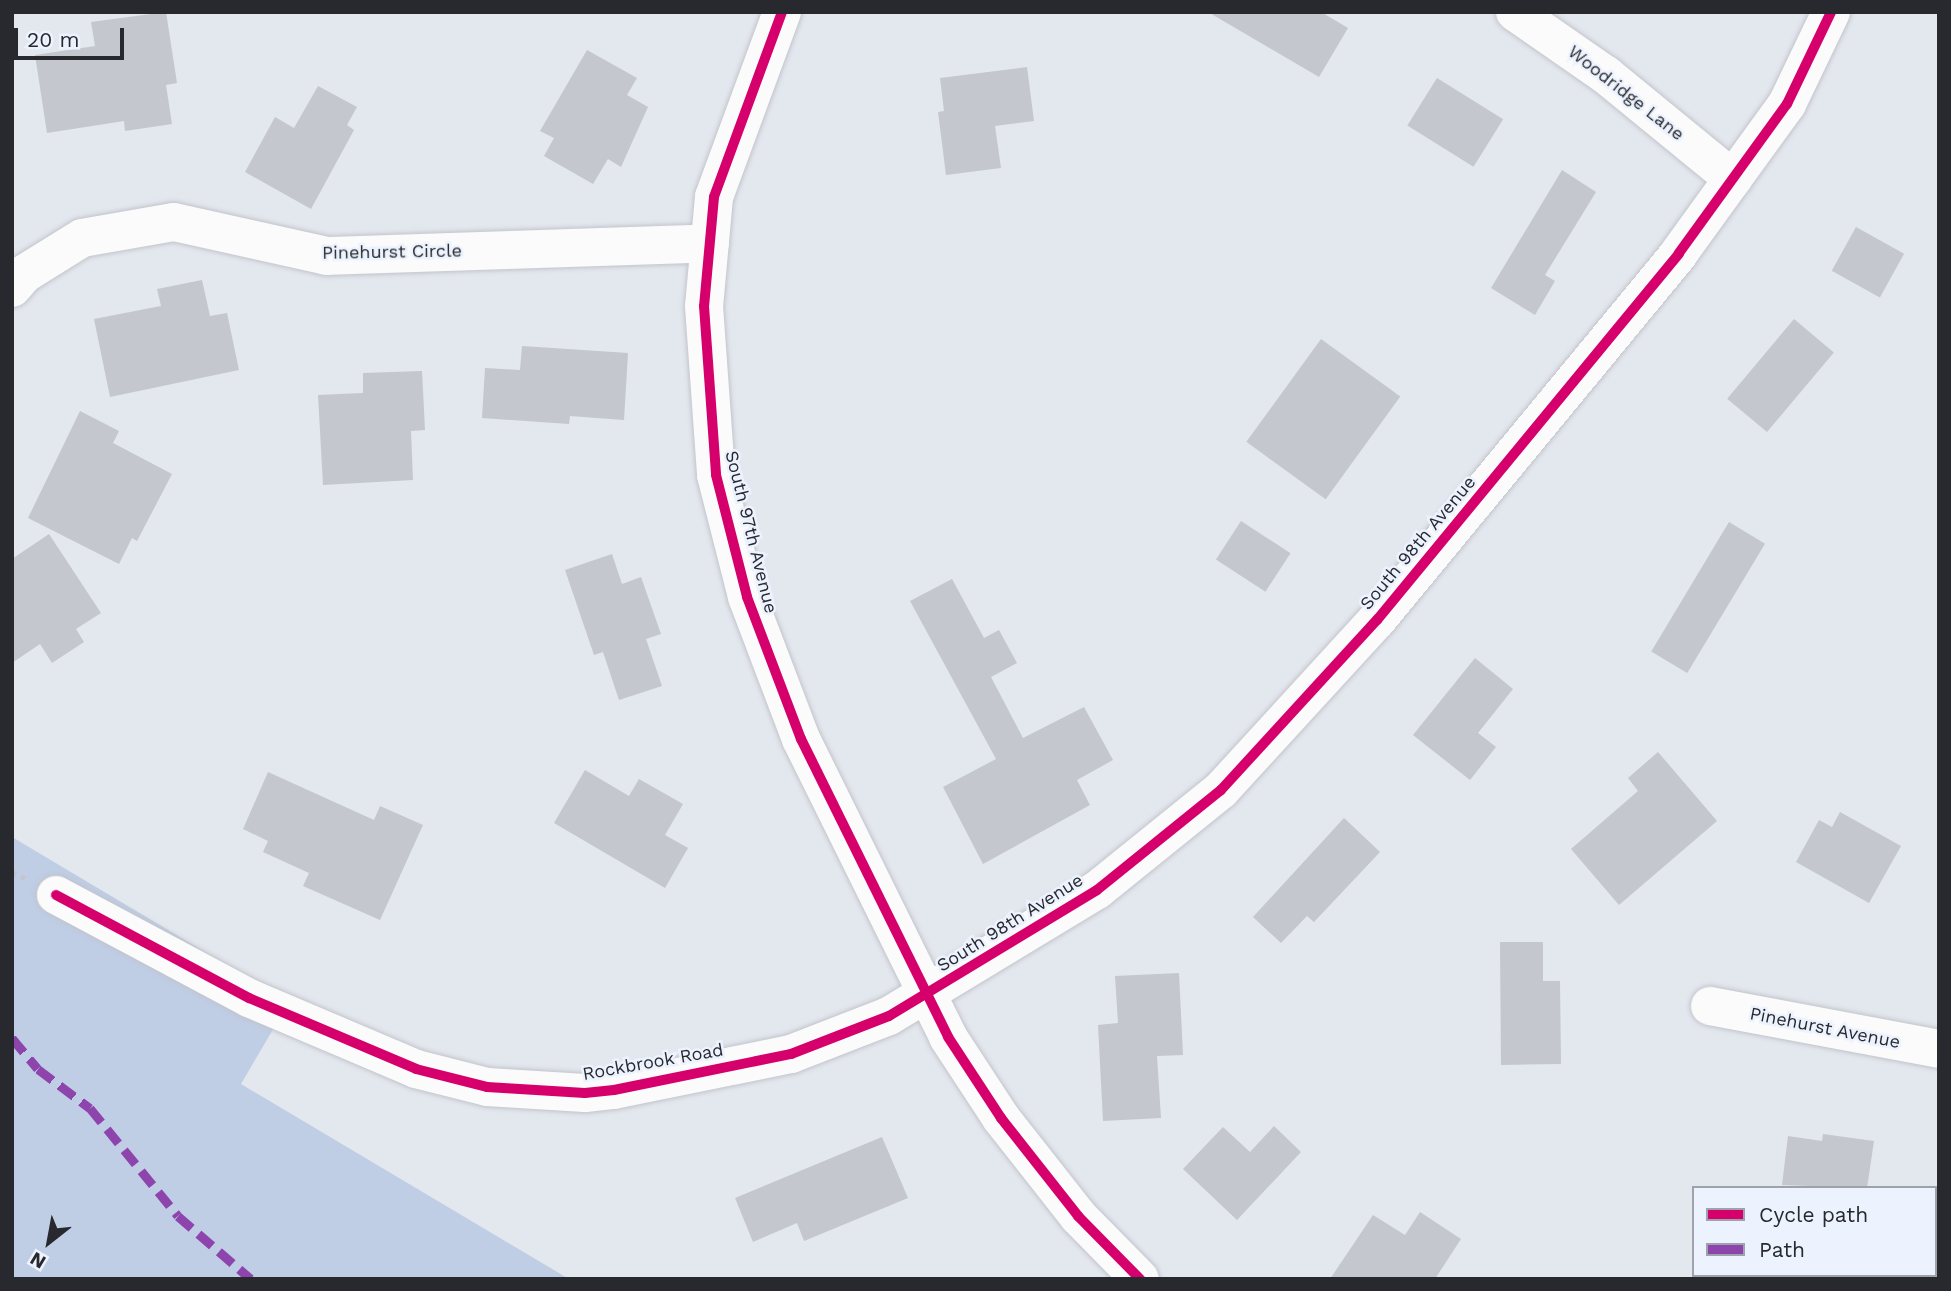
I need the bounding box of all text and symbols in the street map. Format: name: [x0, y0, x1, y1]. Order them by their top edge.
scale bar: [18, 14, 128, 58]
text: 20 m: [27, 27, 79, 52]
street label: Woodridge Lane: [1564, 41, 1688, 145]
street label: Pinehurst Circle: [322, 240, 462, 264]
street label: South 97th Avenue: [720, 448, 782, 616]
street label: South 98th Avenue: [1355, 471, 1481, 615]
street label: South 98th Avenue: [933, 869, 1087, 977]
street label: Pinehurst Avenue: [1748, 1003, 1902, 1053]
street label: Rockbrook Road: [581, 1039, 725, 1085]
legend: [1692, 1186, 1937, 1277]
text: Cycle path: [1759, 1202, 1868, 1227]
north arrow: [14, 1207, 84, 1277]
text: Path: [1759, 1237, 1805, 1262]
text: N: [26, 1247, 50, 1274]

